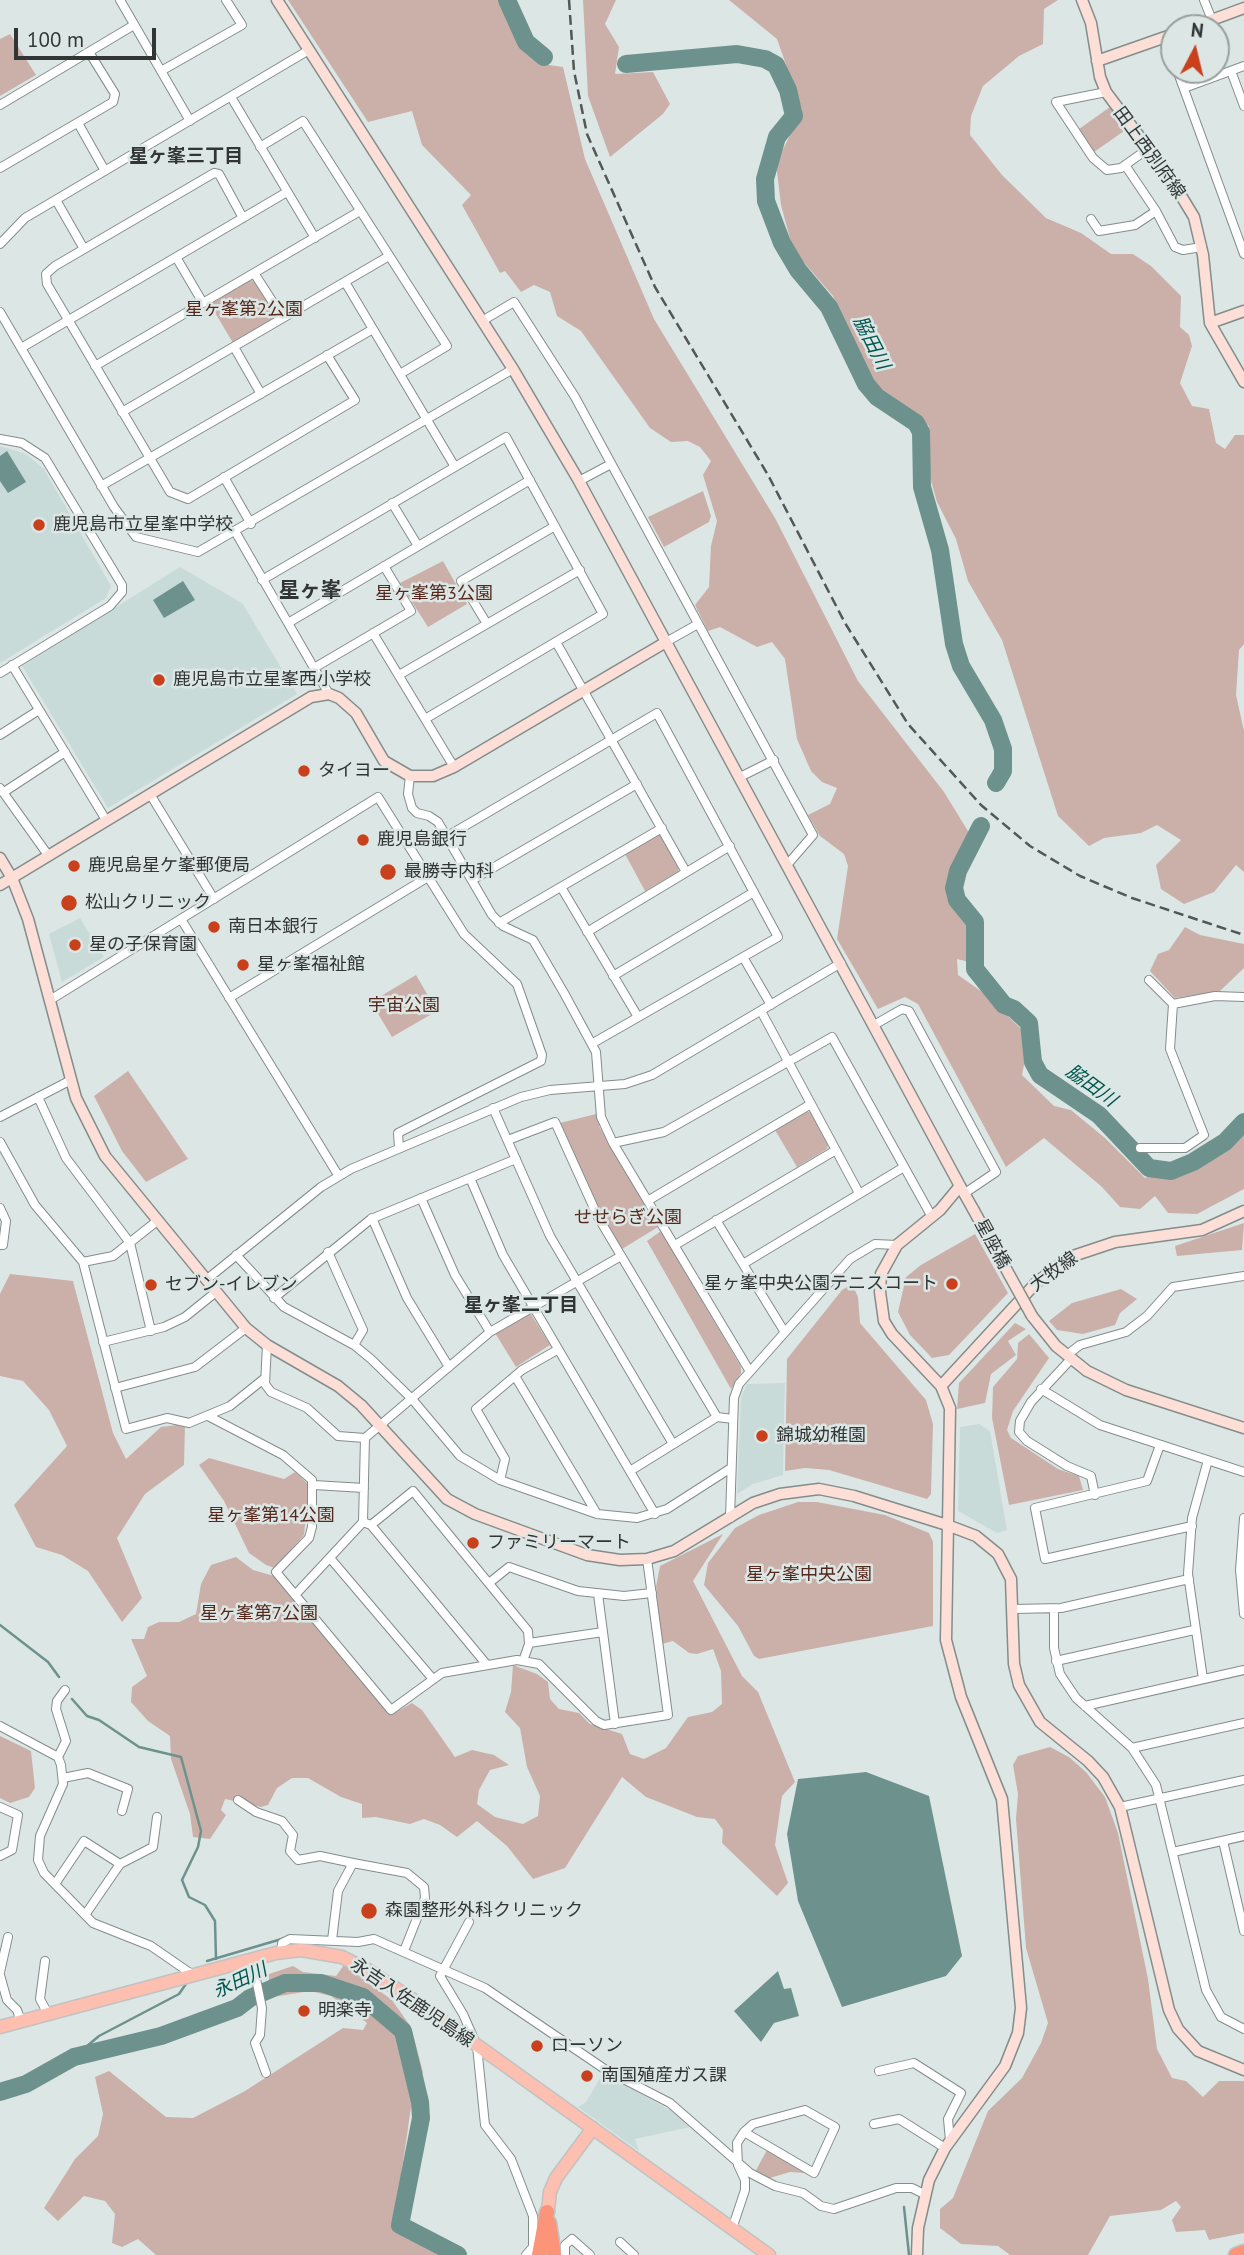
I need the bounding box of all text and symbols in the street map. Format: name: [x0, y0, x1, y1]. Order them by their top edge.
scale bar: [18, 14, 159, 58]
north arrow: [1160, 14, 1230, 84]
text: N: [1190, 17, 1205, 43]
text: 100 m: [27, 26, 84, 53]
street label: 田上西別府線: [1109, 103, 1189, 203]
district label: 星ヶ峯三丁目: [129, 146, 243, 168]
park label: 星ヶ峯第2公園: [185, 299, 303, 321]
water label: 脇田川: [848, 312, 894, 374]
place label: 鹿児島市立星峯中学校: [53, 514, 233, 536]
marker: 鹿児島市立星峯中学校: [31, 517, 47, 533]
district label: 星ヶ峯: [279, 578, 341, 604]
park label: 星ヶ峯第3公園: [375, 583, 493, 605]
place label: 鹿児島市立星峯西小学校: [173, 669, 371, 691]
marker: 鹿児島市立星峯西小学校: [151, 672, 167, 688]
place label: タイヨー: [318, 760, 390, 782]
marker: タイヨー: [296, 763, 312, 779]
place label: 鹿児島銀行: [377, 829, 467, 851]
marker: 鹿児島銀行: [355, 832, 371, 848]
place label: 鹿児島星ケ峯郵便局: [88, 855, 250, 877]
marker: 鹿児島星ケ峯郵便局: [66, 858, 82, 874]
place label: 最勝寺内科: [404, 861, 494, 883]
marker: 最勝寺内科: [378, 862, 398, 882]
place label: 松山クリニック: [85, 892, 211, 914]
marker: 松山クリニック: [59, 893, 79, 913]
place label: 南日本銀行: [228, 916, 318, 938]
marker: 南日本銀行: [206, 919, 222, 935]
place label: 星の子保育園: [89, 934, 197, 956]
marker: 星の子保育園: [67, 937, 83, 953]
place label: 星ヶ峯福祉館: [257, 954, 365, 976]
marker: 星ヶ峯福祉館: [235, 957, 251, 973]
park label: 宇宙公園: [368, 995, 440, 1017]
water label: 脇田川: [1061, 1060, 1121, 1112]
park label: せせらぎ公園: [574, 1207, 682, 1229]
street label: 星座橋: [969, 1215, 1015, 1273]
street label: 大牧線: [1026, 1247, 1082, 1297]
place label: 星ヶ峯中央公園テニスコート: [704, 1273, 938, 1295]
place label: セブン-イレブン: [165, 1274, 297, 1296]
marker: 星ヶ峯中央公園テニスコート: [944, 1276, 960, 1292]
marker: セブン-イレブン: [143, 1277, 159, 1293]
district label: 星ヶ峯二丁目: [464, 1295, 578, 1317]
place label: 錦城幼稚園: [776, 1425, 866, 1447]
marker: 錦城幼稚園: [754, 1428, 770, 1444]
park label: 星ヶ峯第14公園: [207, 1505, 335, 1527]
place label: ファミリーマート: [487, 1532, 631, 1554]
marker: ファミリーマート: [465, 1535, 481, 1551]
park label: 星ヶ峯中央公園: [746, 1564, 872, 1586]
park label: 星ヶ峯第7公園: [200, 1603, 318, 1625]
place label: 森園整形外科クリニック: [385, 1900, 583, 1922]
marker: 森園整形外科クリニック: [359, 1901, 379, 1921]
street label: 永吉入佐鹿児島線: [346, 1954, 478, 2052]
water label: 永田川: [209, 1959, 271, 2003]
place label: 明楽寺: [318, 2000, 372, 2022]
marker: 明楽寺: [296, 2003, 312, 2019]
place label: ローソン: [551, 2035, 623, 2057]
marker: ローソン: [529, 2038, 545, 2054]
place label: 南国殖産ガス課: [601, 2065, 727, 2087]
marker: 南国殖産ガス課: [579, 2068, 595, 2084]

